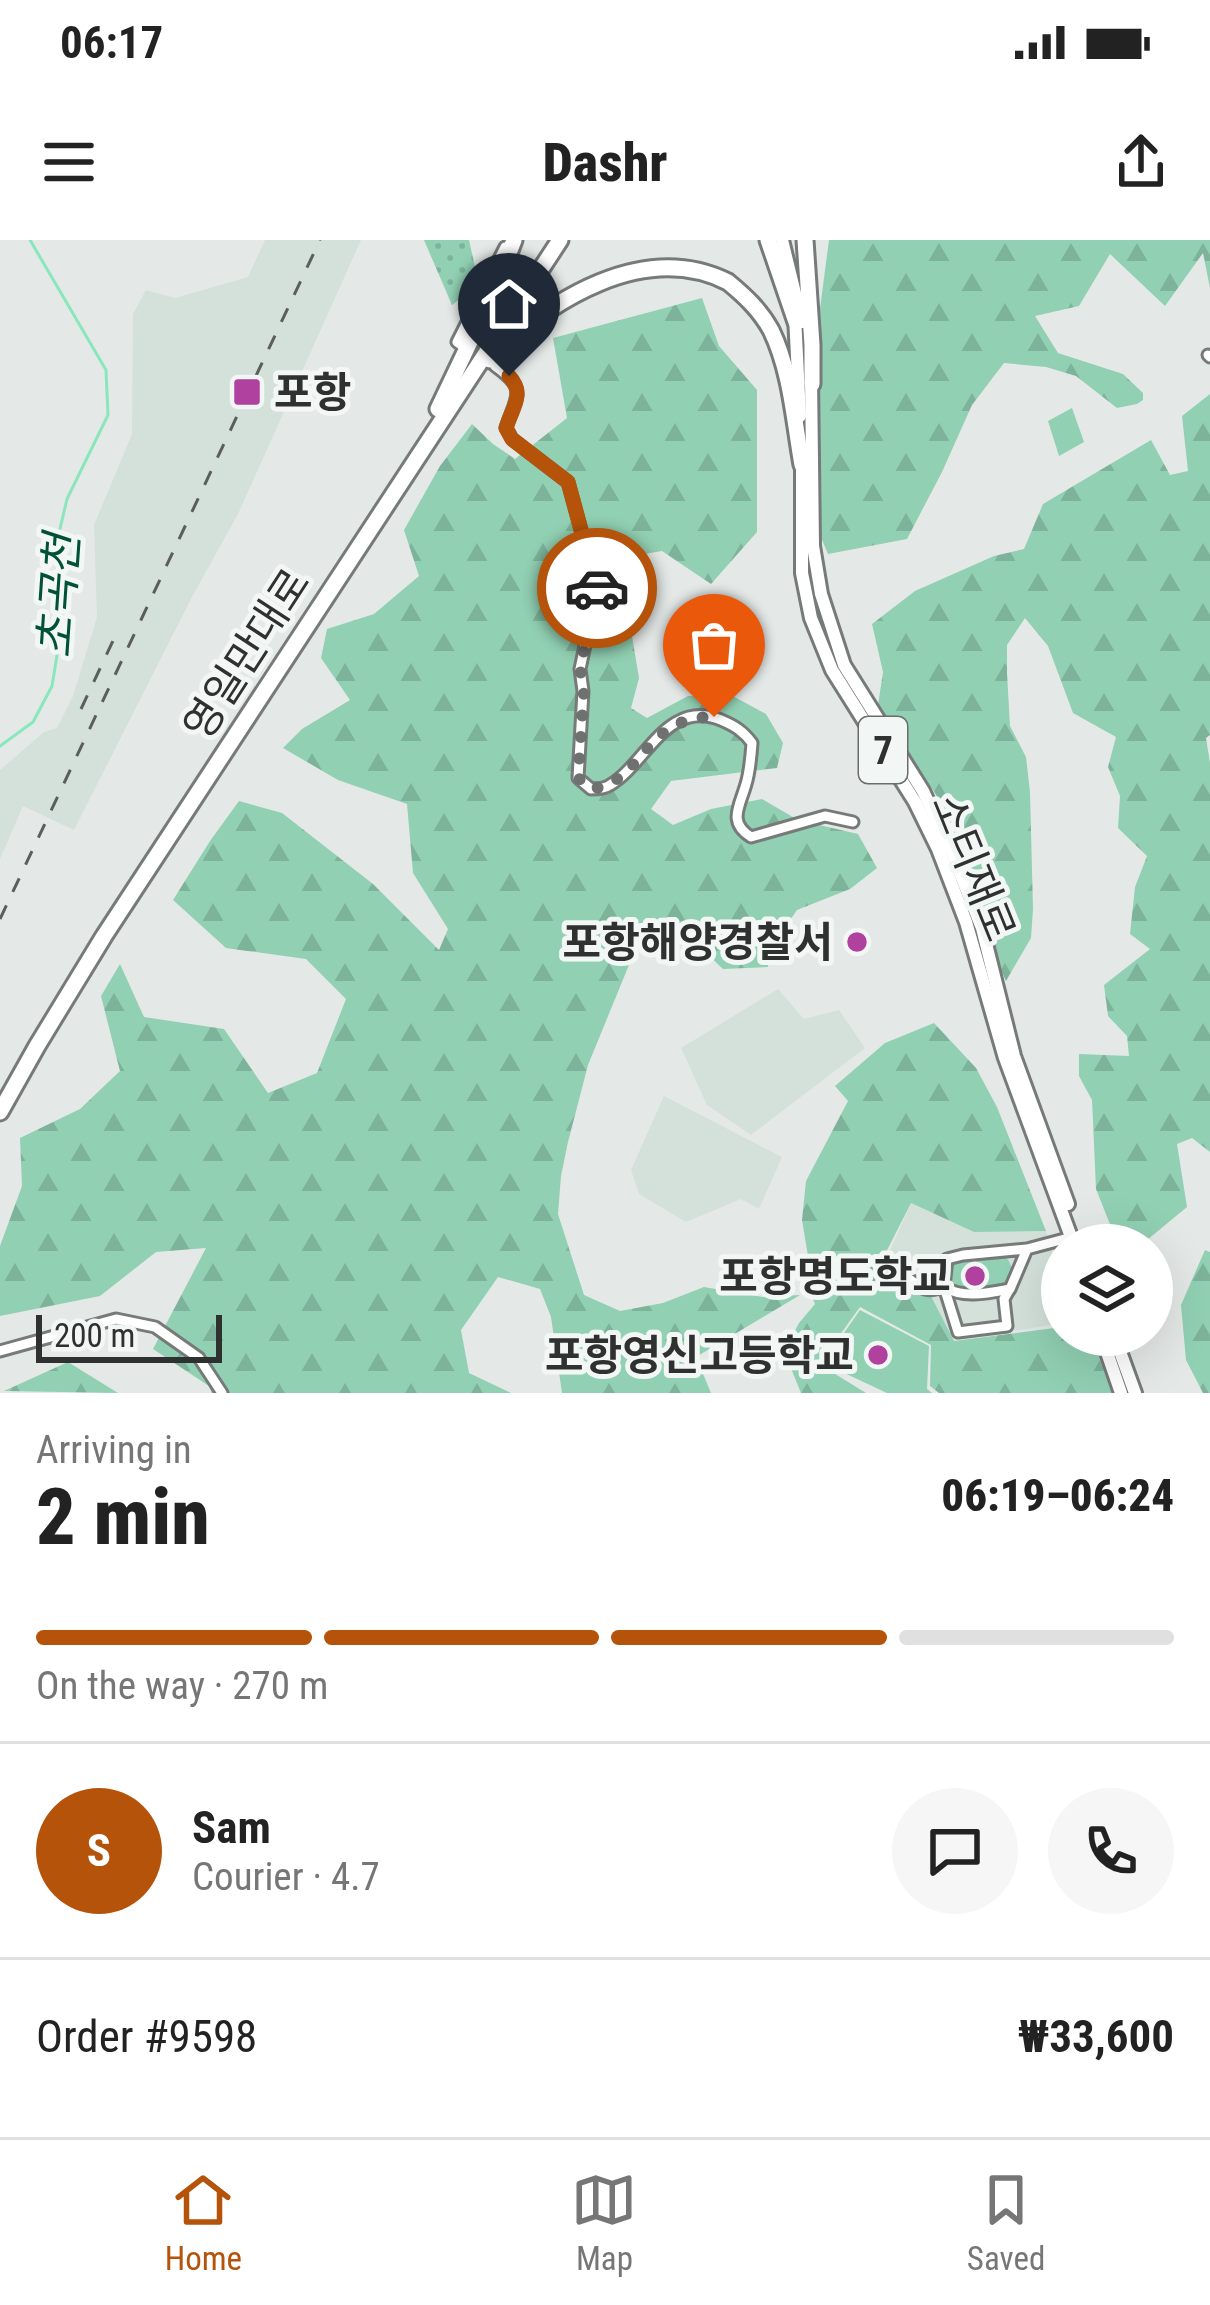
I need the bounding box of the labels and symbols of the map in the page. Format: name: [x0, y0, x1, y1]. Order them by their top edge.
pin: [458, 253, 560, 376]
place label: 포항: [274, 368, 351, 417]
marker: 포항: [231, 376, 263, 408]
water label: 초곡천: [28, 528, 90, 660]
courier: [537, 528, 657, 648]
street label: 영일만대로: [173, 560, 320, 749]
pin: [663, 594, 765, 717]
road number: 7: [859, 717, 907, 783]
street label: 소티재로: [922, 786, 1025, 948]
place label: 포항해양경찰서: [563, 918, 833, 967]
marker: 포항해양경찰서: [844, 929, 870, 955]
place label: 포항명도학교: [719, 1252, 951, 1301]
marker: 포항명도학교: [962, 1263, 988, 1289]
scale bar: [36, 1309, 222, 1362]
place label: 포항영신고등학교: [545, 1331, 854, 1380]
marker: 포항영신고등학교: [865, 1342, 891, 1368]

